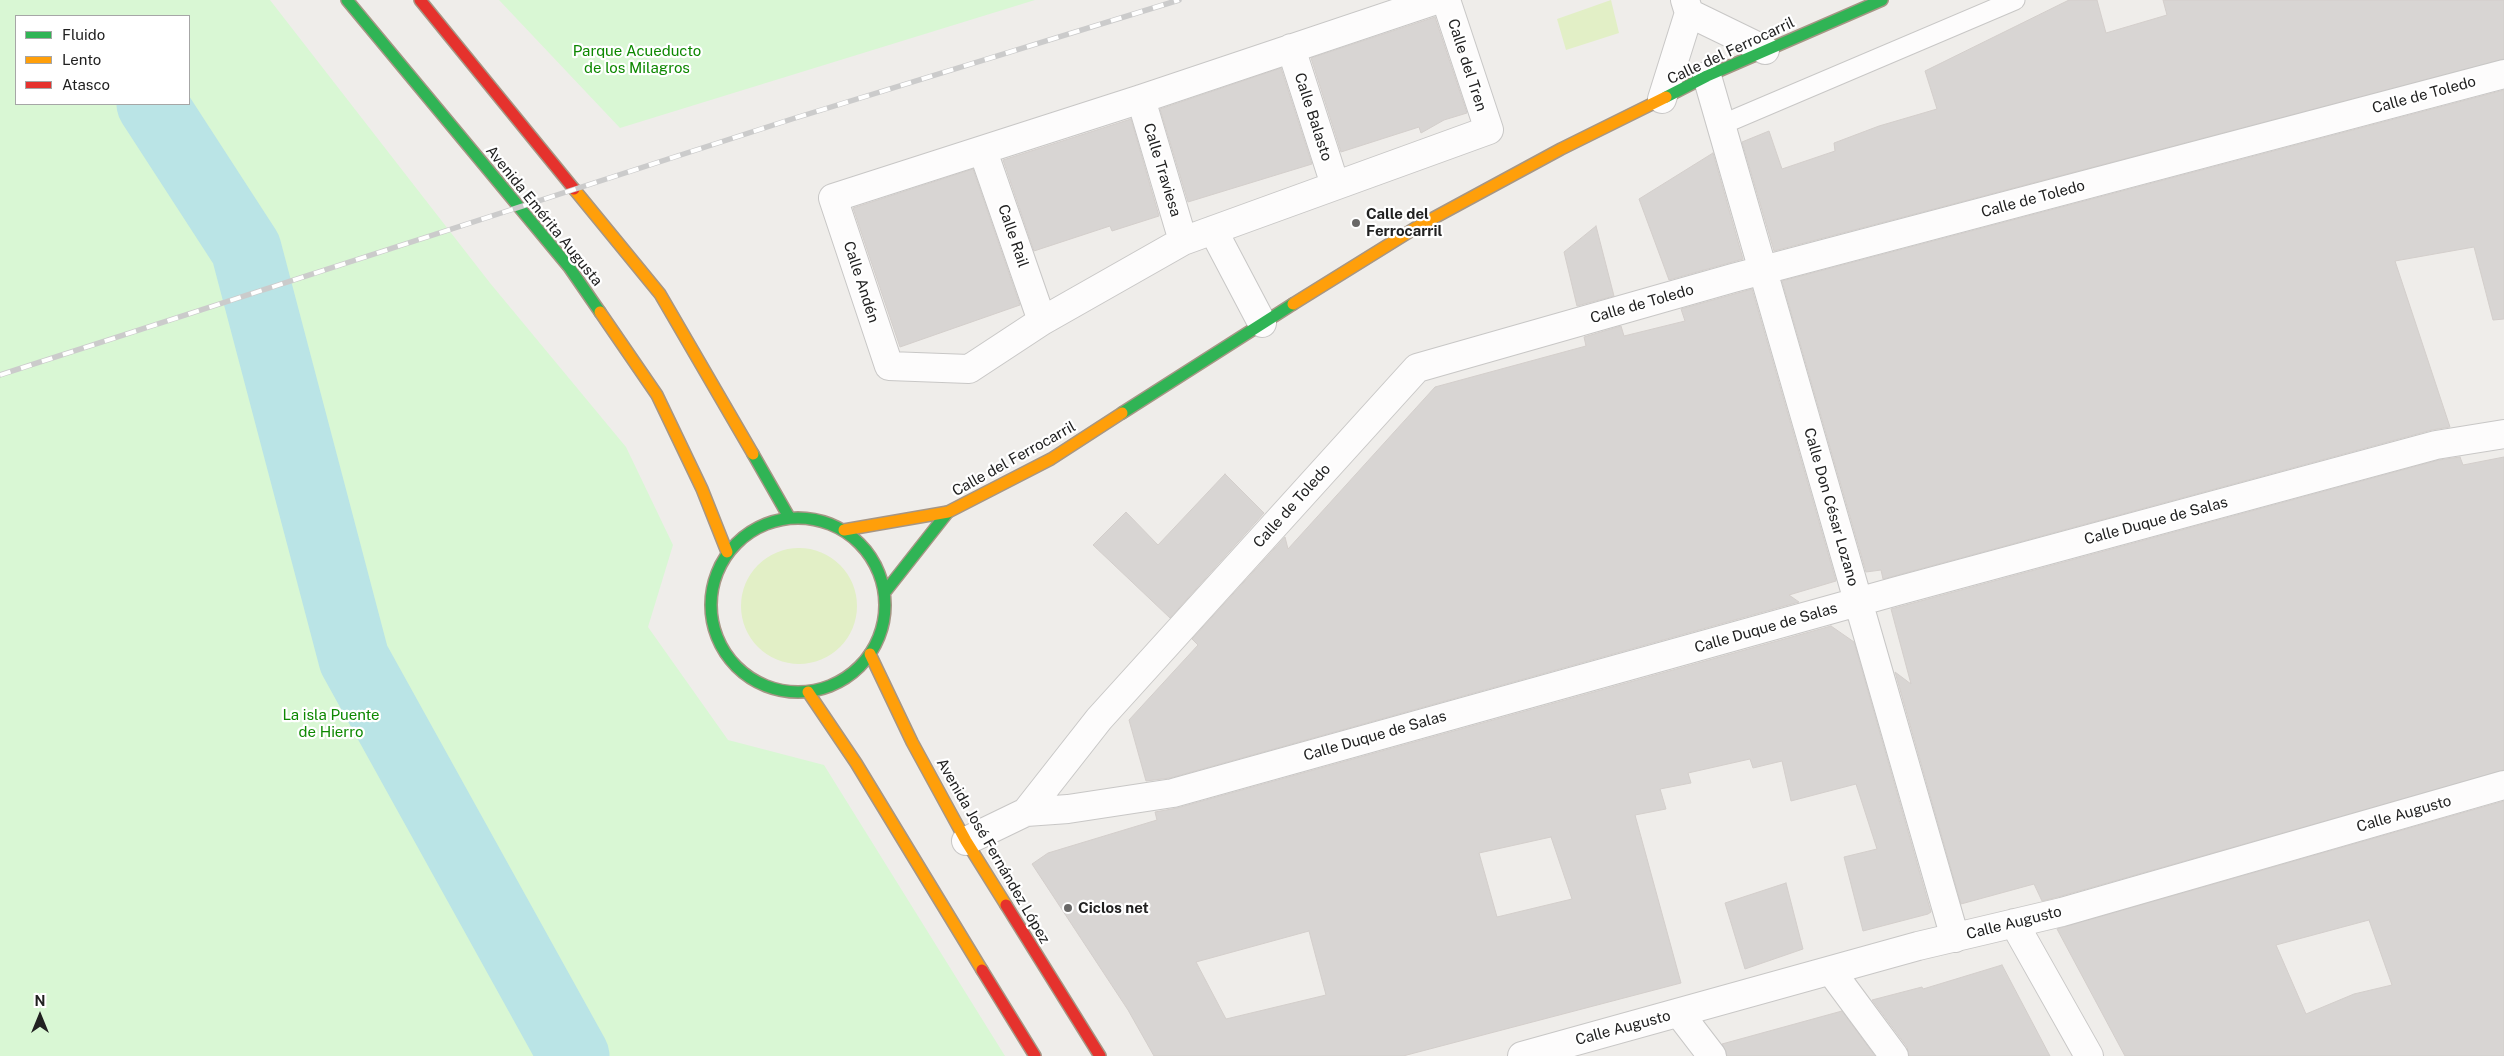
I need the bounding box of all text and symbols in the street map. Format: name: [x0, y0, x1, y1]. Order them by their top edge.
street label: Calle del Ferrocarril: [1664, 14, 1798, 88]
legend: [15, 15, 190, 105]
street label: Calle del Tren: [1444, 17, 1490, 113]
text: Fluido: [62, 26, 105, 43]
park label: Parque Acueducto de los Milagros: [573, 42, 701, 77]
text: Lento: [62, 51, 101, 68]
street label: Calle Balasto: [1290, 71, 1336, 163]
street label: Calle de Toledo: [2370, 73, 2478, 117]
text: Atasco: [62, 76, 110, 93]
street label: Calle Traviesa: [1139, 121, 1185, 219]
street label: Avenida Emérita Augusta: [482, 142, 606, 290]
street label: Calle de Toledo: [1979, 177, 2087, 221]
street label: Calle Rail: [994, 202, 1032, 270]
place label: Calle del Ferrocarril: [1366, 205, 1443, 240]
marker: Calle del Ferrocarril: [1350, 217, 1362, 229]
street label: Calle Andén: [839, 239, 883, 325]
street label: Calle de Toledo: [1588, 281, 1696, 327]
street label: Calle del Ferrocarril: [949, 418, 1079, 500]
street label: Calle Don César Lozano: [1800, 426, 1862, 588]
street label: Calle de Toledo: [1250, 460, 1334, 552]
street label: Calle Duque de Salas: [2082, 493, 2230, 549]
street label: Calle Duque de Salas: [1693, 599, 1839, 657]
park label: La isla Puente de Hierro: [282, 706, 380, 741]
street label: Calle Duque de Salas: [1302, 707, 1448, 765]
street label: Avenida José Fernández López: [932, 755, 1054, 947]
street label: Calle Augusto: [2355, 792, 2453, 836]
place label: Ciclos net: [1078, 899, 1149, 917]
marker: Ciclos net: [1062, 902, 1074, 914]
street label: Calle Augusto: [1964, 902, 2064, 944]
north arrow: [15, 991, 65, 1041]
text: N: [35, 993, 45, 1009]
street label: Calle Augusto: [1573, 1007, 1673, 1049]

